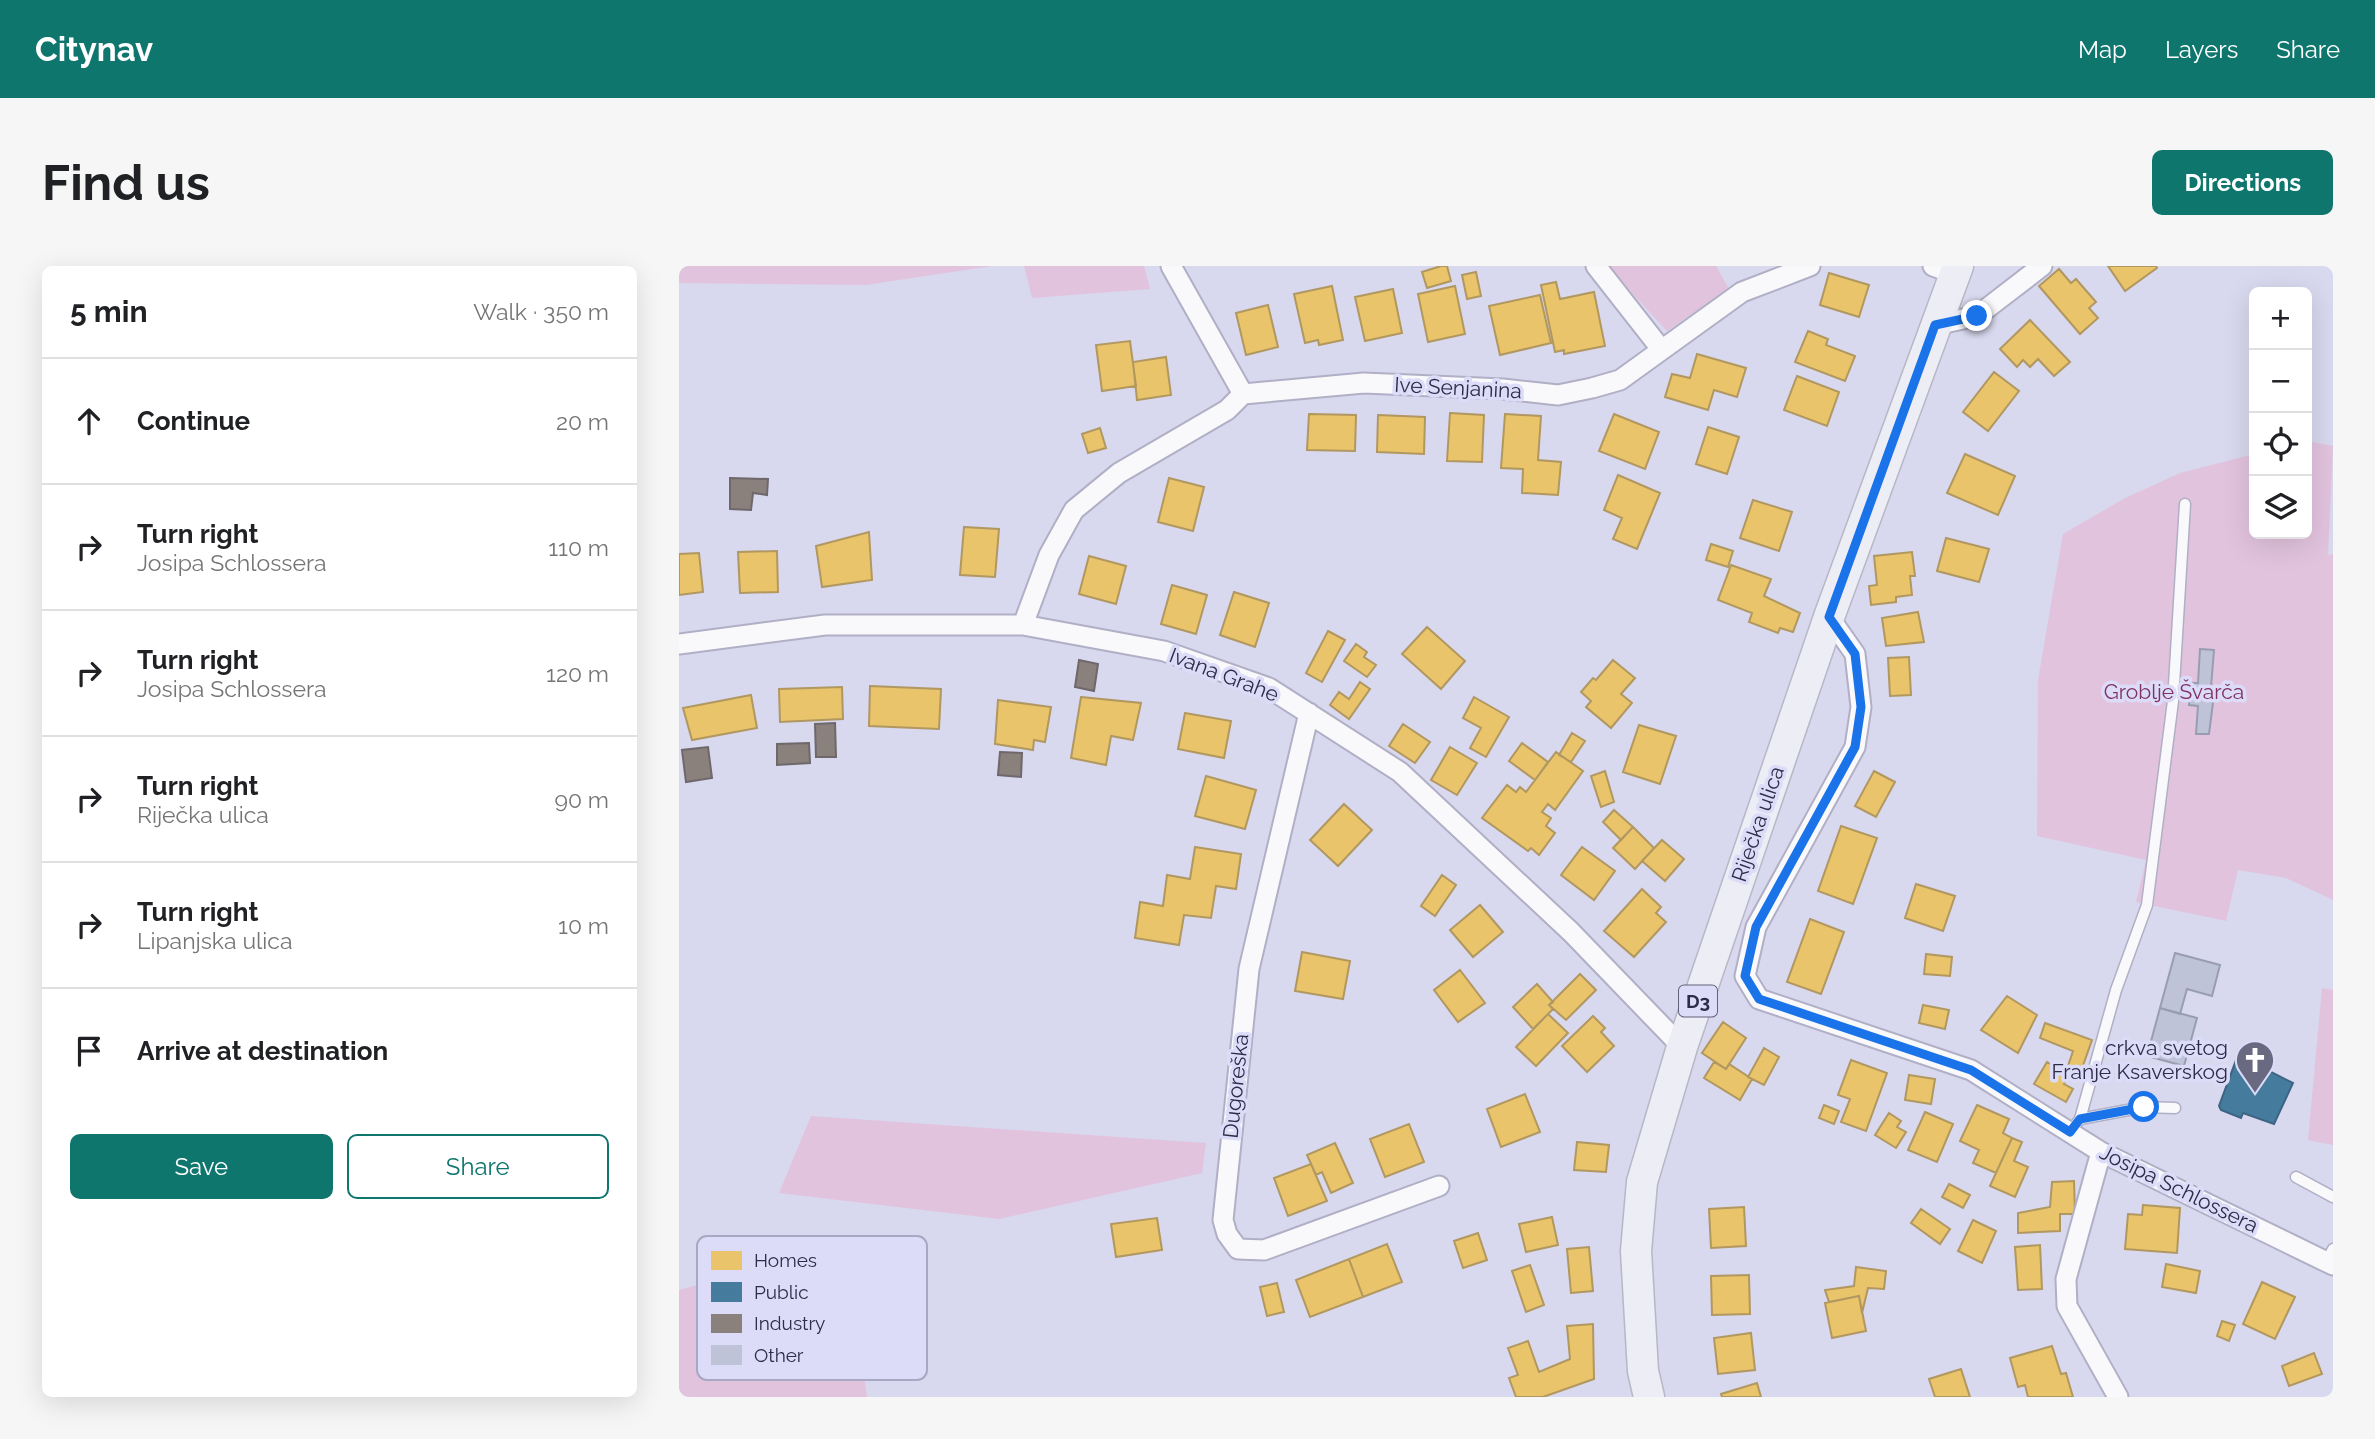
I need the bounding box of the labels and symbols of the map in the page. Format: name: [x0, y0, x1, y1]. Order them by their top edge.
route end: [1961, 300, 1992, 331]
street label: Ive Senjanina: [1394, 372, 1522, 403]
street label: Ivana Grahe: [1166, 642, 1282, 707]
park label: Groblje Švarča: [2104, 679, 2244, 704]
street label: Riječka ulica: [1726, 763, 1789, 885]
road number: D3: [1679, 986, 1717, 1016]
street label: Dugoreška: [1218, 1032, 1253, 1139]
place label: crkva svetog Franje Ksaverskog: [2052, 1035, 2228, 1084]
church icon: crkva svetog Franje Ksaverskog: [2234, 1039, 2276, 1094]
route start: [2128, 1091, 2159, 1122]
street label: Josipa Schlossera: [2096, 1139, 2262, 1238]
legend: [697, 1236, 927, 1380]
text: Homes: [754, 1249, 817, 1271]
text: Public: [754, 1281, 809, 1303]
text: Industry: [754, 1312, 825, 1334]
text: Other: [754, 1344, 804, 1366]

